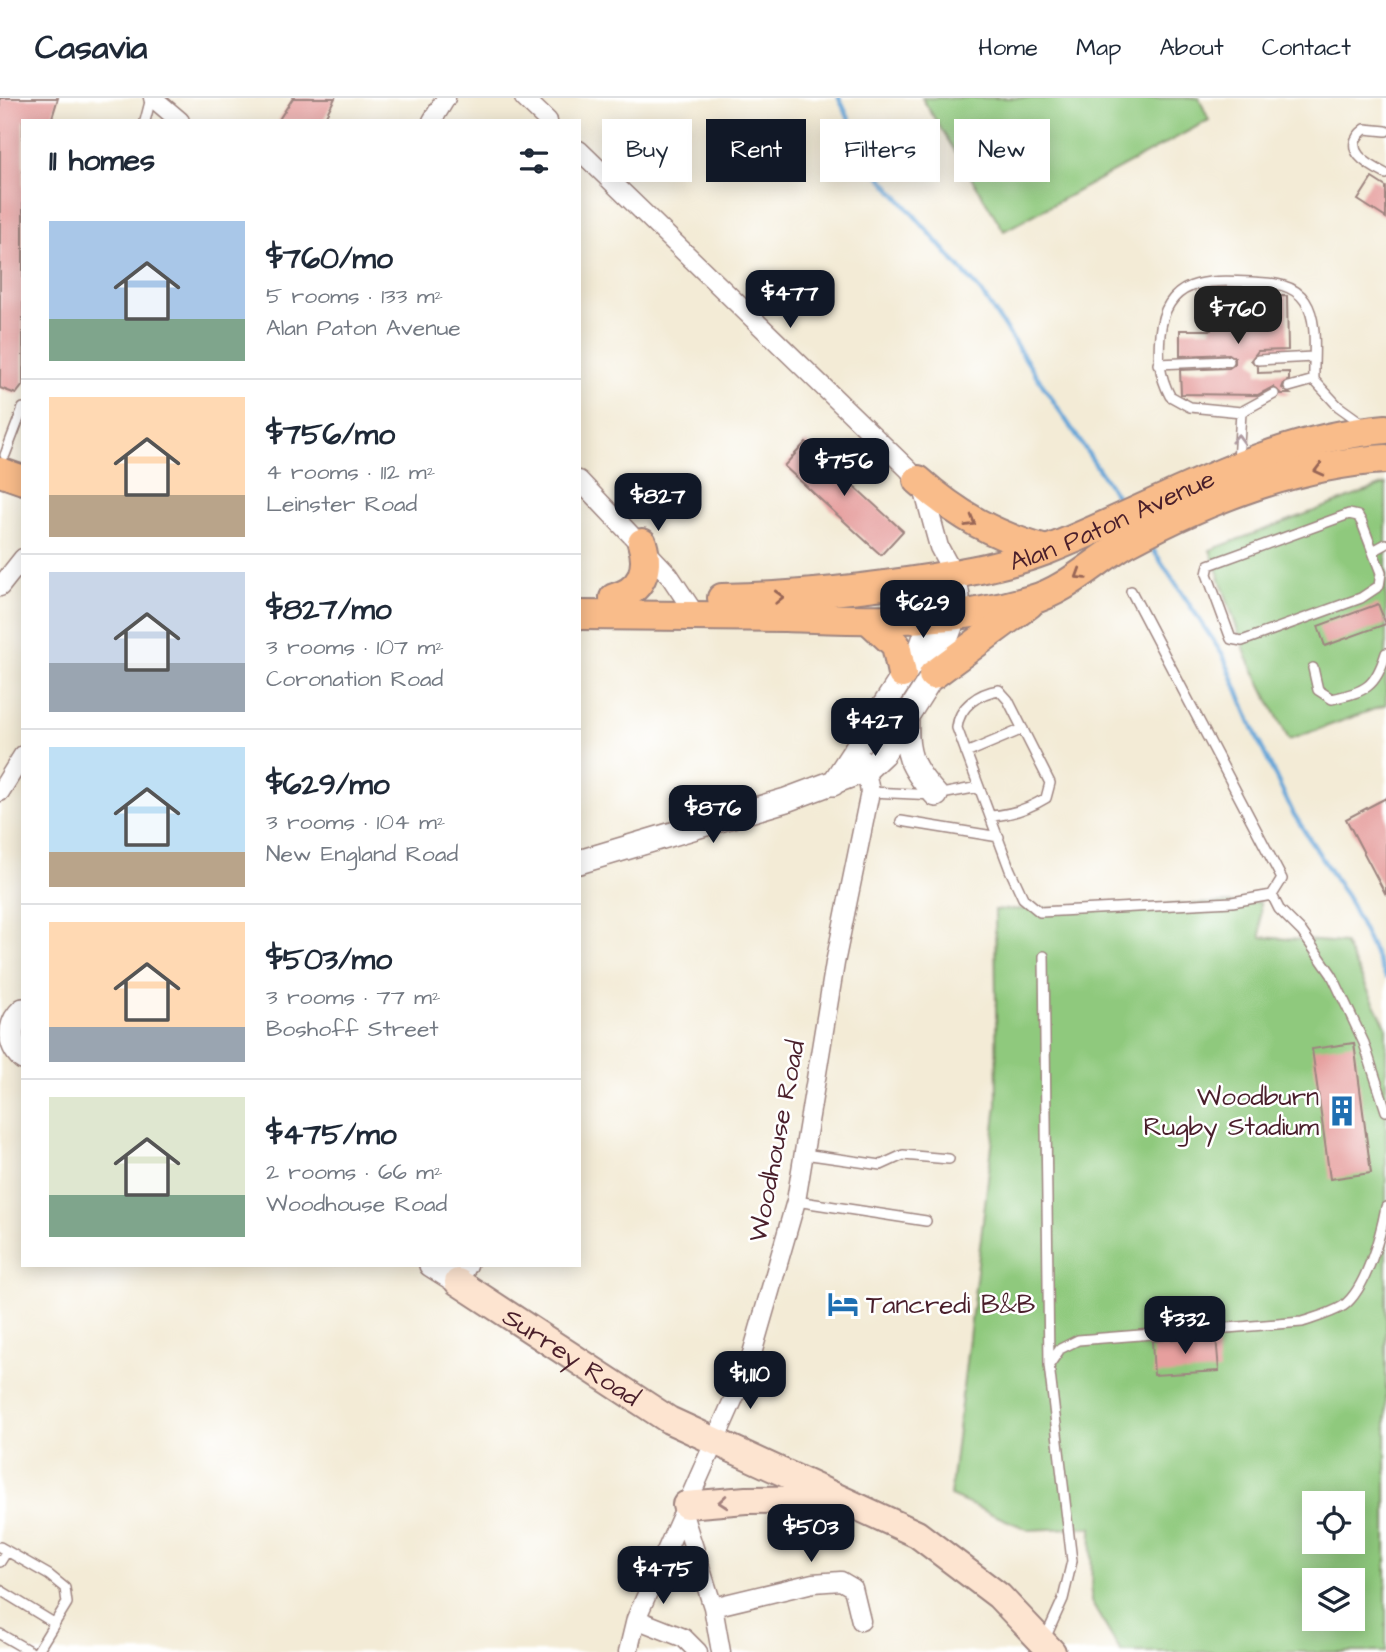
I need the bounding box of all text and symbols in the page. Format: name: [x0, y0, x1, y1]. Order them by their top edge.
text: Casavia: [35, 25, 147, 71]
text: Home: [978, 31, 1038, 65]
text: Map: [1076, 31, 1121, 65]
text: About: [1159, 31, 1224, 65]
text: Contact: [1262, 31, 1351, 65]
chip: Buy: [602, 119, 692, 182]
chip: Rent: [706, 119, 806, 182]
chip: Filters: [820, 119, 940, 182]
chip: New: [954, 119, 1050, 182]
text: 11 homes: [49, 140, 155, 182]
icon: filters: [515, 142, 553, 180]
text: $760/mo: [266, 238, 393, 280]
icon: home: [105, 249, 189, 333]
pin: $477: [749, 271, 831, 330]
text: $477: [762, 277, 818, 309]
text: 5 rooms · 133 m²: [266, 280, 443, 312]
pin: $760: [1197, 286, 1279, 346]
text: $760: [1210, 293, 1266, 325]
text: Alan Paton Avenue: [266, 312, 461, 344]
text: $756/mo: [266, 414, 395, 456]
icon: home: [105, 425, 189, 509]
one-way arrow: [1231, 433, 1246, 444]
pin: $756: [803, 438, 885, 498]
text: $756: [815, 445, 873, 477]
text: 4 rooms · 112 m²: [266, 456, 435, 488]
street label: Alan Paton Avenue: [1005, 461, 1220, 580]
one-way arrow: [1313, 462, 1325, 476]
pin: $827: [617, 474, 699, 533]
text: $827: [630, 480, 686, 512]
text: Leinster Road: [266, 488, 417, 520]
one-way arrow: [964, 514, 977, 527]
one-way arrow: [1074, 566, 1087, 579]
pin: $629: [882, 580, 964, 640]
text: $629: [896, 587, 950, 619]
text: $827/mo: [266, 589, 392, 631]
one-way arrow: [774, 589, 785, 605]
icon: home: [105, 600, 189, 684]
text: 3 rooms · 107 m²: [266, 631, 444, 663]
text: Coronation Road: [266, 663, 443, 695]
pin: $427: [834, 698, 916, 758]
text: $427: [847, 705, 903, 737]
text: $629/mo: [266, 764, 390, 806]
icon: home: [105, 775, 189, 859]
pin: $876: [672, 786, 754, 845]
text: $876: [685, 792, 741, 824]
text: 3 rooms · 104 m²: [266, 806, 445, 838]
text: New England Road: [266, 838, 458, 870]
text: $503/mo: [266, 939, 392, 981]
icon: home: [105, 950, 189, 1034]
text: 3 rooms · 77 m²: [266, 981, 441, 1013]
text: Boshoff Street: [266, 1013, 439, 1045]
street label: Woodhouse Road: [740, 1037, 814, 1245]
place label: Woodburn Rugby Stadium: [1143, 1079, 1320, 1147]
building icon: Woodburn Rugby Stadium: [1325, 1094, 1359, 1128]
text: $475/mo: [266, 1114, 397, 1156]
icon: home: [105, 1125, 189, 1209]
text: 2 rooms · 66 m²: [266, 1156, 443, 1188]
text: Woodhouse Road: [266, 1188, 447, 1220]
hotel icon: Tancredi B&B: [826, 1287, 860, 1321]
place label: Tancredi B&B: [866, 1287, 1035, 1323]
pin: $332: [1144, 1296, 1226, 1356]
street label: Surrey Road: [496, 1299, 647, 1415]
text: $332: [1160, 1303, 1210, 1335]
pin: $1,110: [693, 1352, 807, 1411]
text: $1,110: [730, 1358, 770, 1390]
map controls: [1302, 1491, 1365, 1631]
button: locate: [1302, 1491, 1365, 1554]
one-way arrow: [717, 1494, 728, 1509]
pin: $503: [770, 1504, 852, 1564]
text: $503: [783, 1511, 839, 1543]
pin: $475: [622, 1546, 704, 1606]
text: $475: [634, 1553, 692, 1585]
button: layers: [1302, 1568, 1365, 1631]

